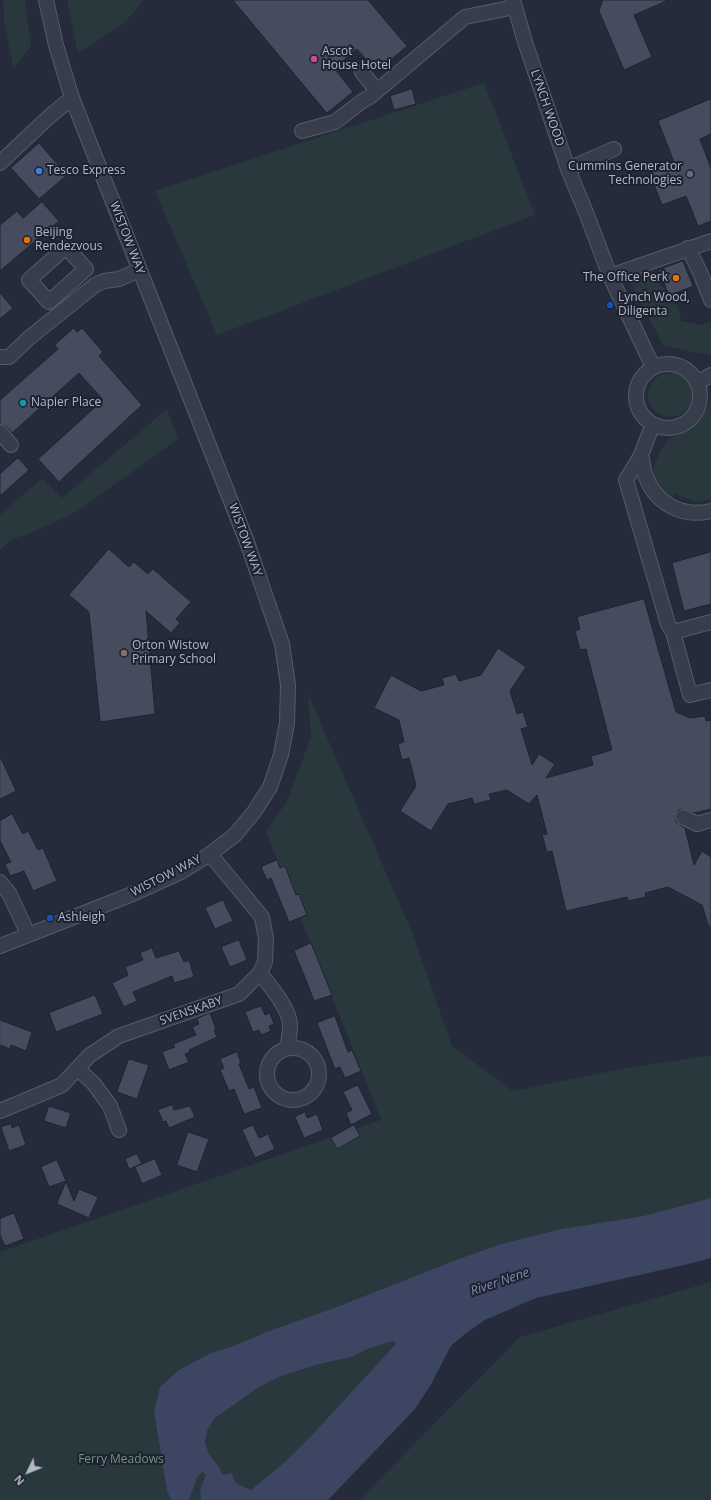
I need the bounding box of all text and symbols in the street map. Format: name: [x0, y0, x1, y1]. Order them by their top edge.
place label: Ascot House Hotel: [322, 45, 391, 73]
marker: Ascot House Hotel: [309, 54, 319, 64]
street label: LYNCH WOOD: [527, 68, 567, 148]
place label: Cummins Generator Technologies: [568, 160, 682, 188]
place label: Tesco Express: [47, 164, 126, 178]
marker: Tesco Express: [34, 166, 44, 176]
marker: Cummins Generator Technologies: [685, 169, 695, 179]
street label: WISTOW WAY: [107, 200, 147, 276]
place label: Beijing Rendezvous: [35, 226, 102, 254]
marker: Beijing Rendezvous: [22, 235, 32, 245]
place label: The Office Perk: [583, 271, 668, 285]
marker: The Office Perk: [671, 273, 681, 283]
place label: Lynch Wood, Diligenta: [618, 291, 690, 319]
marker: Lynch Wood, Diligenta: [605, 300, 615, 310]
place label: Napier Place: [31, 396, 101, 410]
marker: Napier Place: [18, 398, 28, 408]
street label: WISTOW WAY: [225, 502, 265, 578]
place label: Orton Wistow Primary School: [132, 639, 216, 667]
marker: Orton Wistow Primary School: [119, 648, 129, 658]
street label: WISTOW WAY: [129, 852, 203, 900]
place label: Ashleigh: [58, 911, 105, 925]
marker: Ashleigh: [45, 913, 55, 923]
street label: SVENSKABY: [158, 994, 224, 1028]
water label: River Nene: [468, 1265, 532, 1299]
north arrow: [8, 1452, 48, 1492]
park label: Ferry Meadows: [78, 1453, 164, 1467]
text: N: [10, 1472, 27, 1489]

